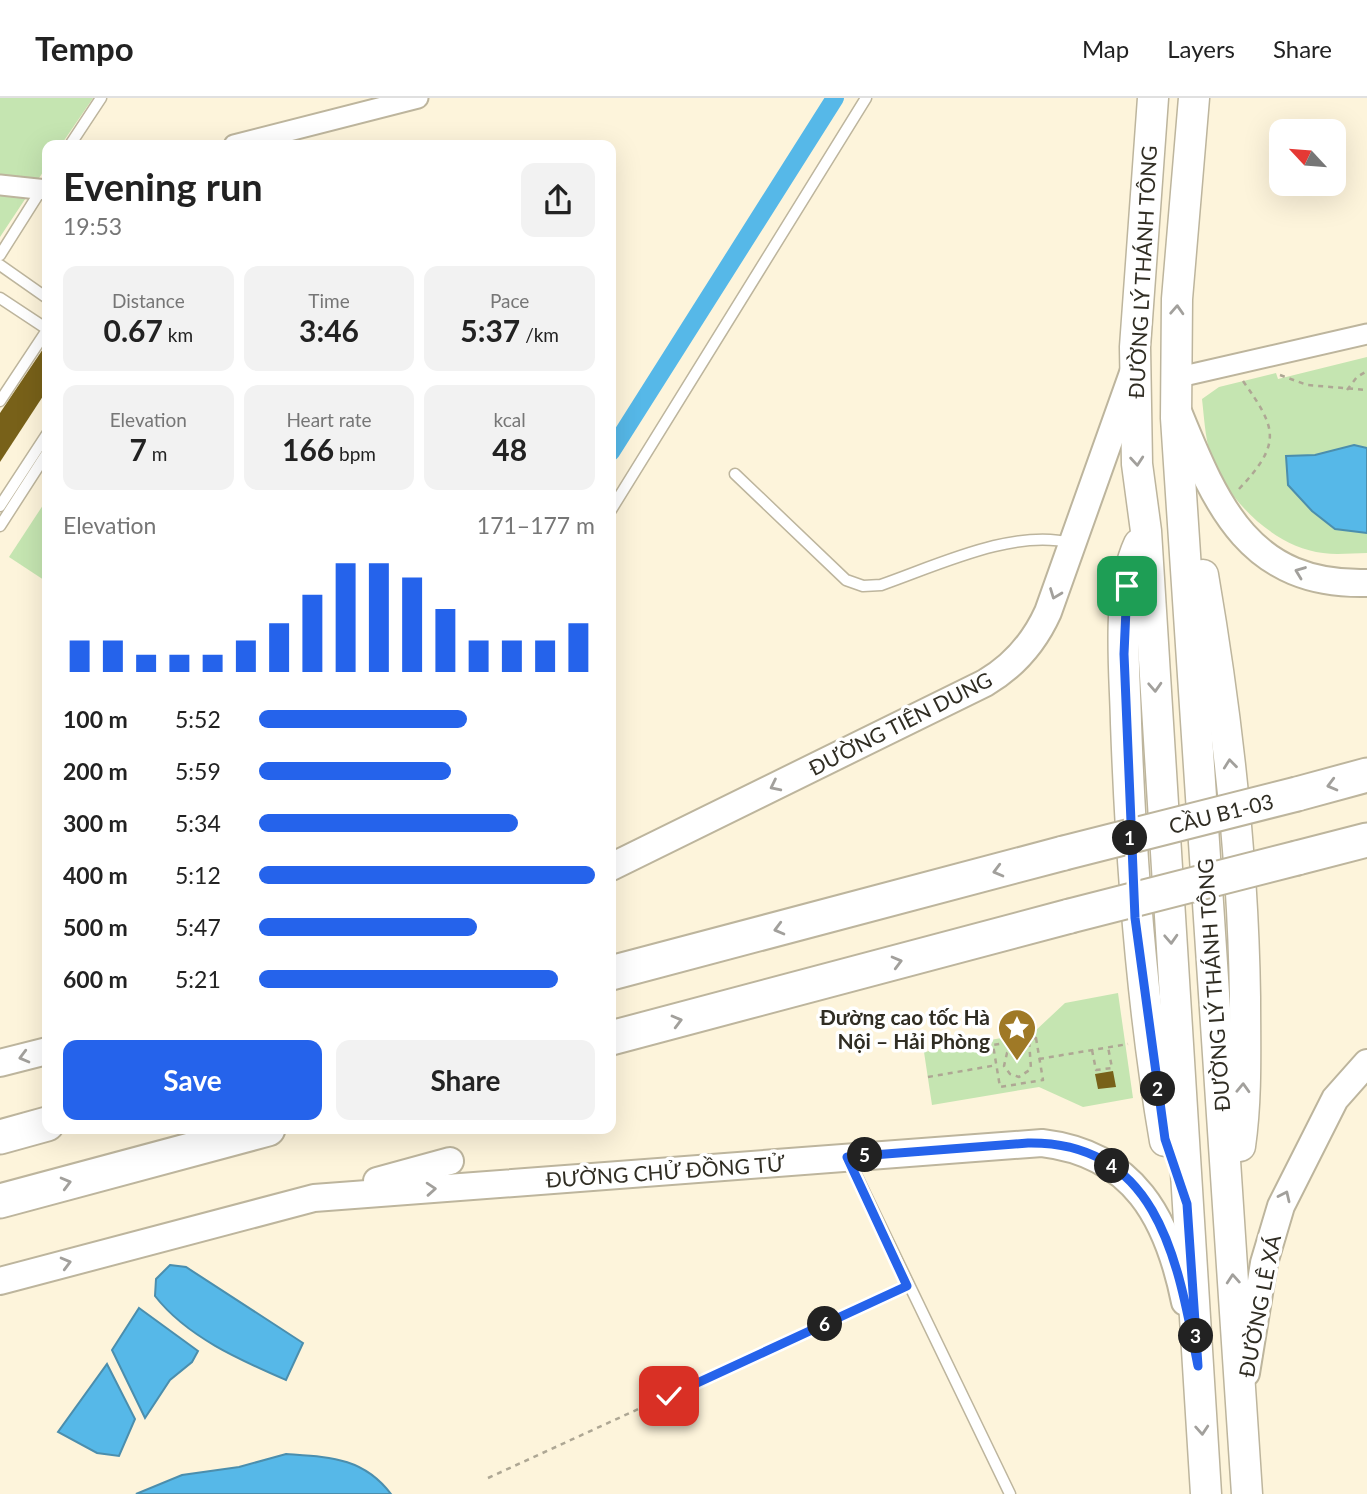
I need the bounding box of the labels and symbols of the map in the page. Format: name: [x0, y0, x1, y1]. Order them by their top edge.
north arrow: [1269, 119, 1346, 196]
street label: ĐƯỜNG LÝ THÁNH TÔNG: [1123, 145, 1161, 399]
one-way arrow: [1169, 304, 1184, 315]
one-way arrow: [1129, 456, 1144, 467]
pin: [1097, 556, 1157, 616]
one-way arrow: [1295, 566, 1307, 580]
one-way arrow: [1050, 588, 1064, 600]
street label: ĐƯỜNG TIÊN DUNG: [804, 666, 996, 780]
one-way arrow: [1147, 682, 1162, 693]
one-way arrow: [1223, 758, 1238, 769]
one-way arrow: [1326, 776, 1338, 791]
one-way arrow: [770, 778, 782, 792]
street label: CẦU B1-03: [1166, 788, 1276, 838]
pin: 1: [1112, 820, 1148, 856]
street label: ĐƯỜNG LÝ THÁNH TÔNG: [1192, 858, 1234, 1112]
one-way arrow: [993, 863, 1005, 877]
one-way arrow: [773, 921, 785, 935]
one-way arrow: [1163, 934, 1178, 945]
one-way arrow: [890, 956, 902, 971]
place label: Đường cao tốc Hà Nội – Hải Phòng: [819, 1004, 990, 1053]
place icon: Đường cao tốc Hà Nội – Hải Phòng: [996, 1007, 1038, 1062]
one-way arrow: [671, 1015, 683, 1029]
one-way arrow: [18, 1049, 30, 1063]
pin: 2: [1140, 1072, 1176, 1107]
one-way arrow: [1235, 1083, 1251, 1093]
pin: 5: [848, 1138, 882, 1172]
pin: 4: [1094, 1148, 1130, 1184]
street label: ĐƯỜNG CHỬ ĐỒNG TỬ: [545, 1150, 786, 1192]
one-way arrow: [60, 1177, 72, 1191]
one-way arrow: [426, 1182, 437, 1197]
one-way arrow: [1277, 1191, 1291, 1203]
street label: ĐƯỜNG LÊ XÁ: [1233, 1232, 1285, 1379]
one-way arrow: [60, 1257, 72, 1272]
one-way arrow: [1226, 1273, 1241, 1284]
pin: 6: [808, 1306, 842, 1342]
pin: 3: [1178, 1318, 1214, 1354]
pin: [639, 1366, 699, 1426]
one-way arrow: [1194, 1425, 1209, 1436]

